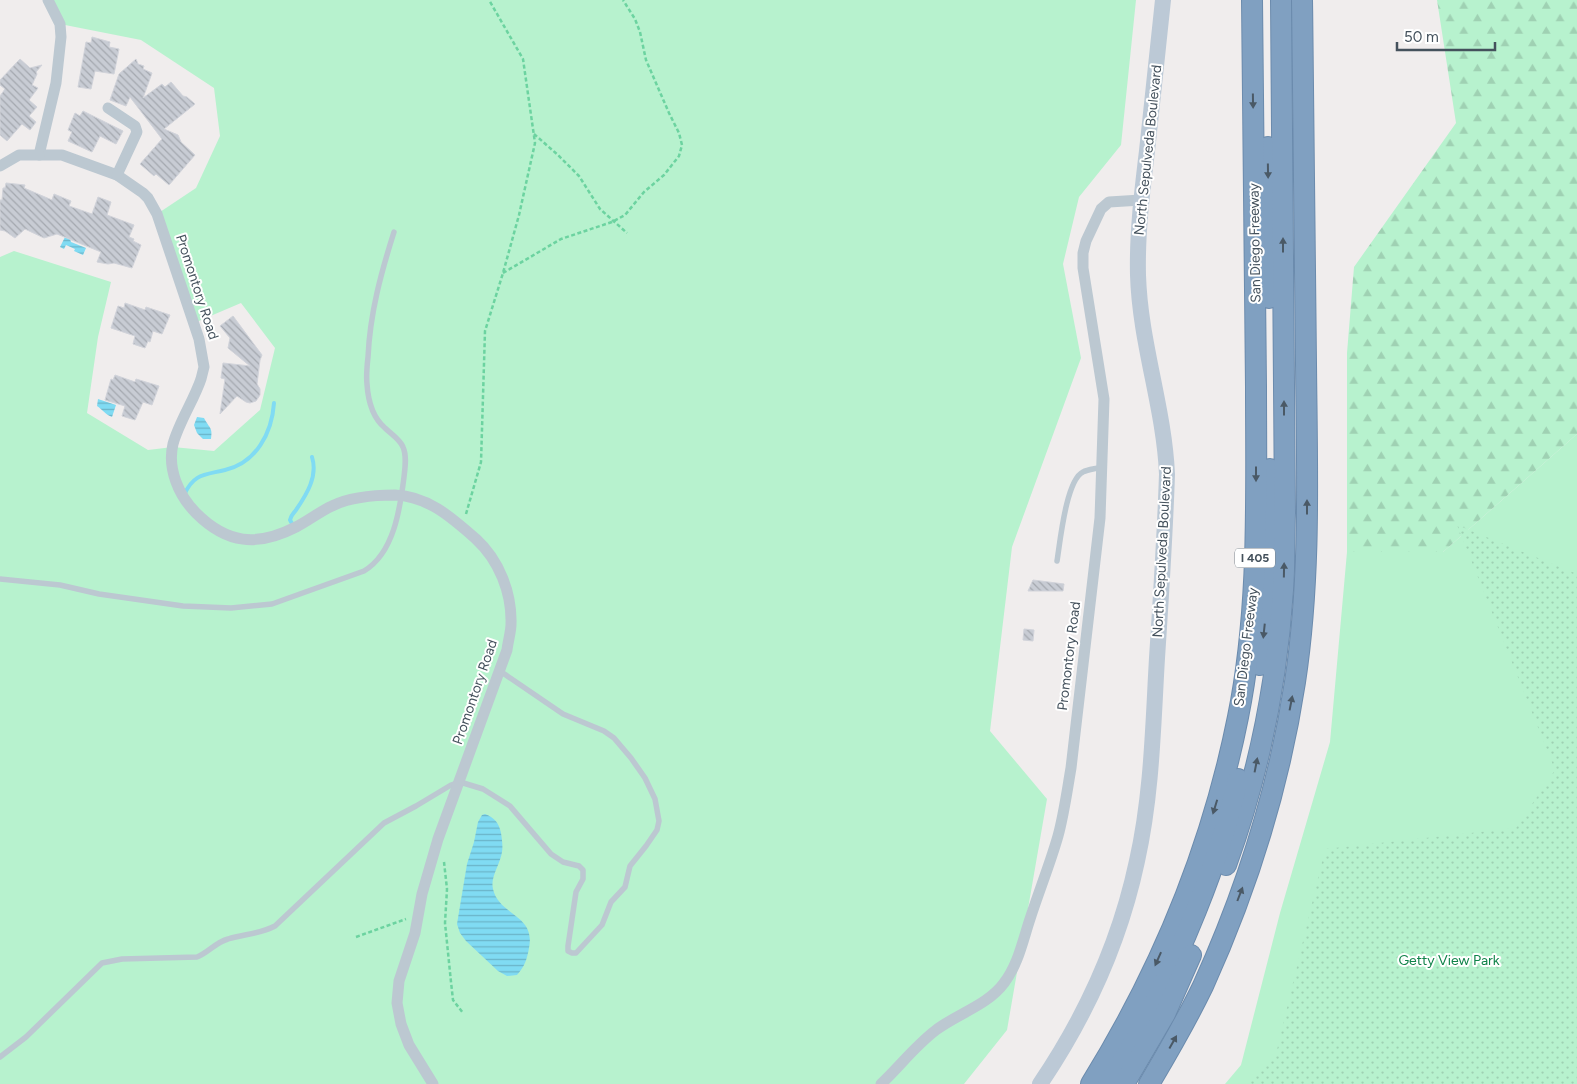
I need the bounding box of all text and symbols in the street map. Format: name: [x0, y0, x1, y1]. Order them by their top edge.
scale bar: [1397, 20, 1494, 52]
text: 50 m: [1404, 28, 1439, 46]
street label: North Sepulveda Boulevard: [1131, 64, 1165, 236]
one-way arrow: [1249, 93, 1257, 109]
one-way arrow: [1264, 163, 1272, 179]
street label: San Diego Freeway: [1245, 182, 1265, 303]
street label: Promontory Road: [172, 232, 222, 342]
one-way arrow: [1279, 237, 1287, 253]
one-way arrow: [1280, 399, 1288, 415]
street label: North Sepulveda Boulevard: [1149, 466, 1175, 638]
one-way arrow: [1252, 466, 1260, 482]
one-way arrow: [1303, 498, 1311, 514]
road number: I 405: [1235, 548, 1275, 568]
one-way arrow: [1280, 562, 1288, 578]
street label: San Diego Freeway: [1230, 586, 1262, 708]
street label: Promontory Road: [1054, 600, 1084, 712]
one-way arrow: [1260, 623, 1268, 639]
street label: Promontory Road: [449, 637, 501, 747]
one-way arrow: [1287, 696, 1295, 711]
one-way arrow: [1252, 758, 1260, 773]
one-way arrow: [1211, 800, 1219, 815]
one-way arrow: [1237, 886, 1244, 901]
one-way arrow: [1154, 952, 1162, 966]
park label: Getty View Park: [1398, 952, 1500, 969]
one-way arrow: [1169, 1035, 1178, 1048]

